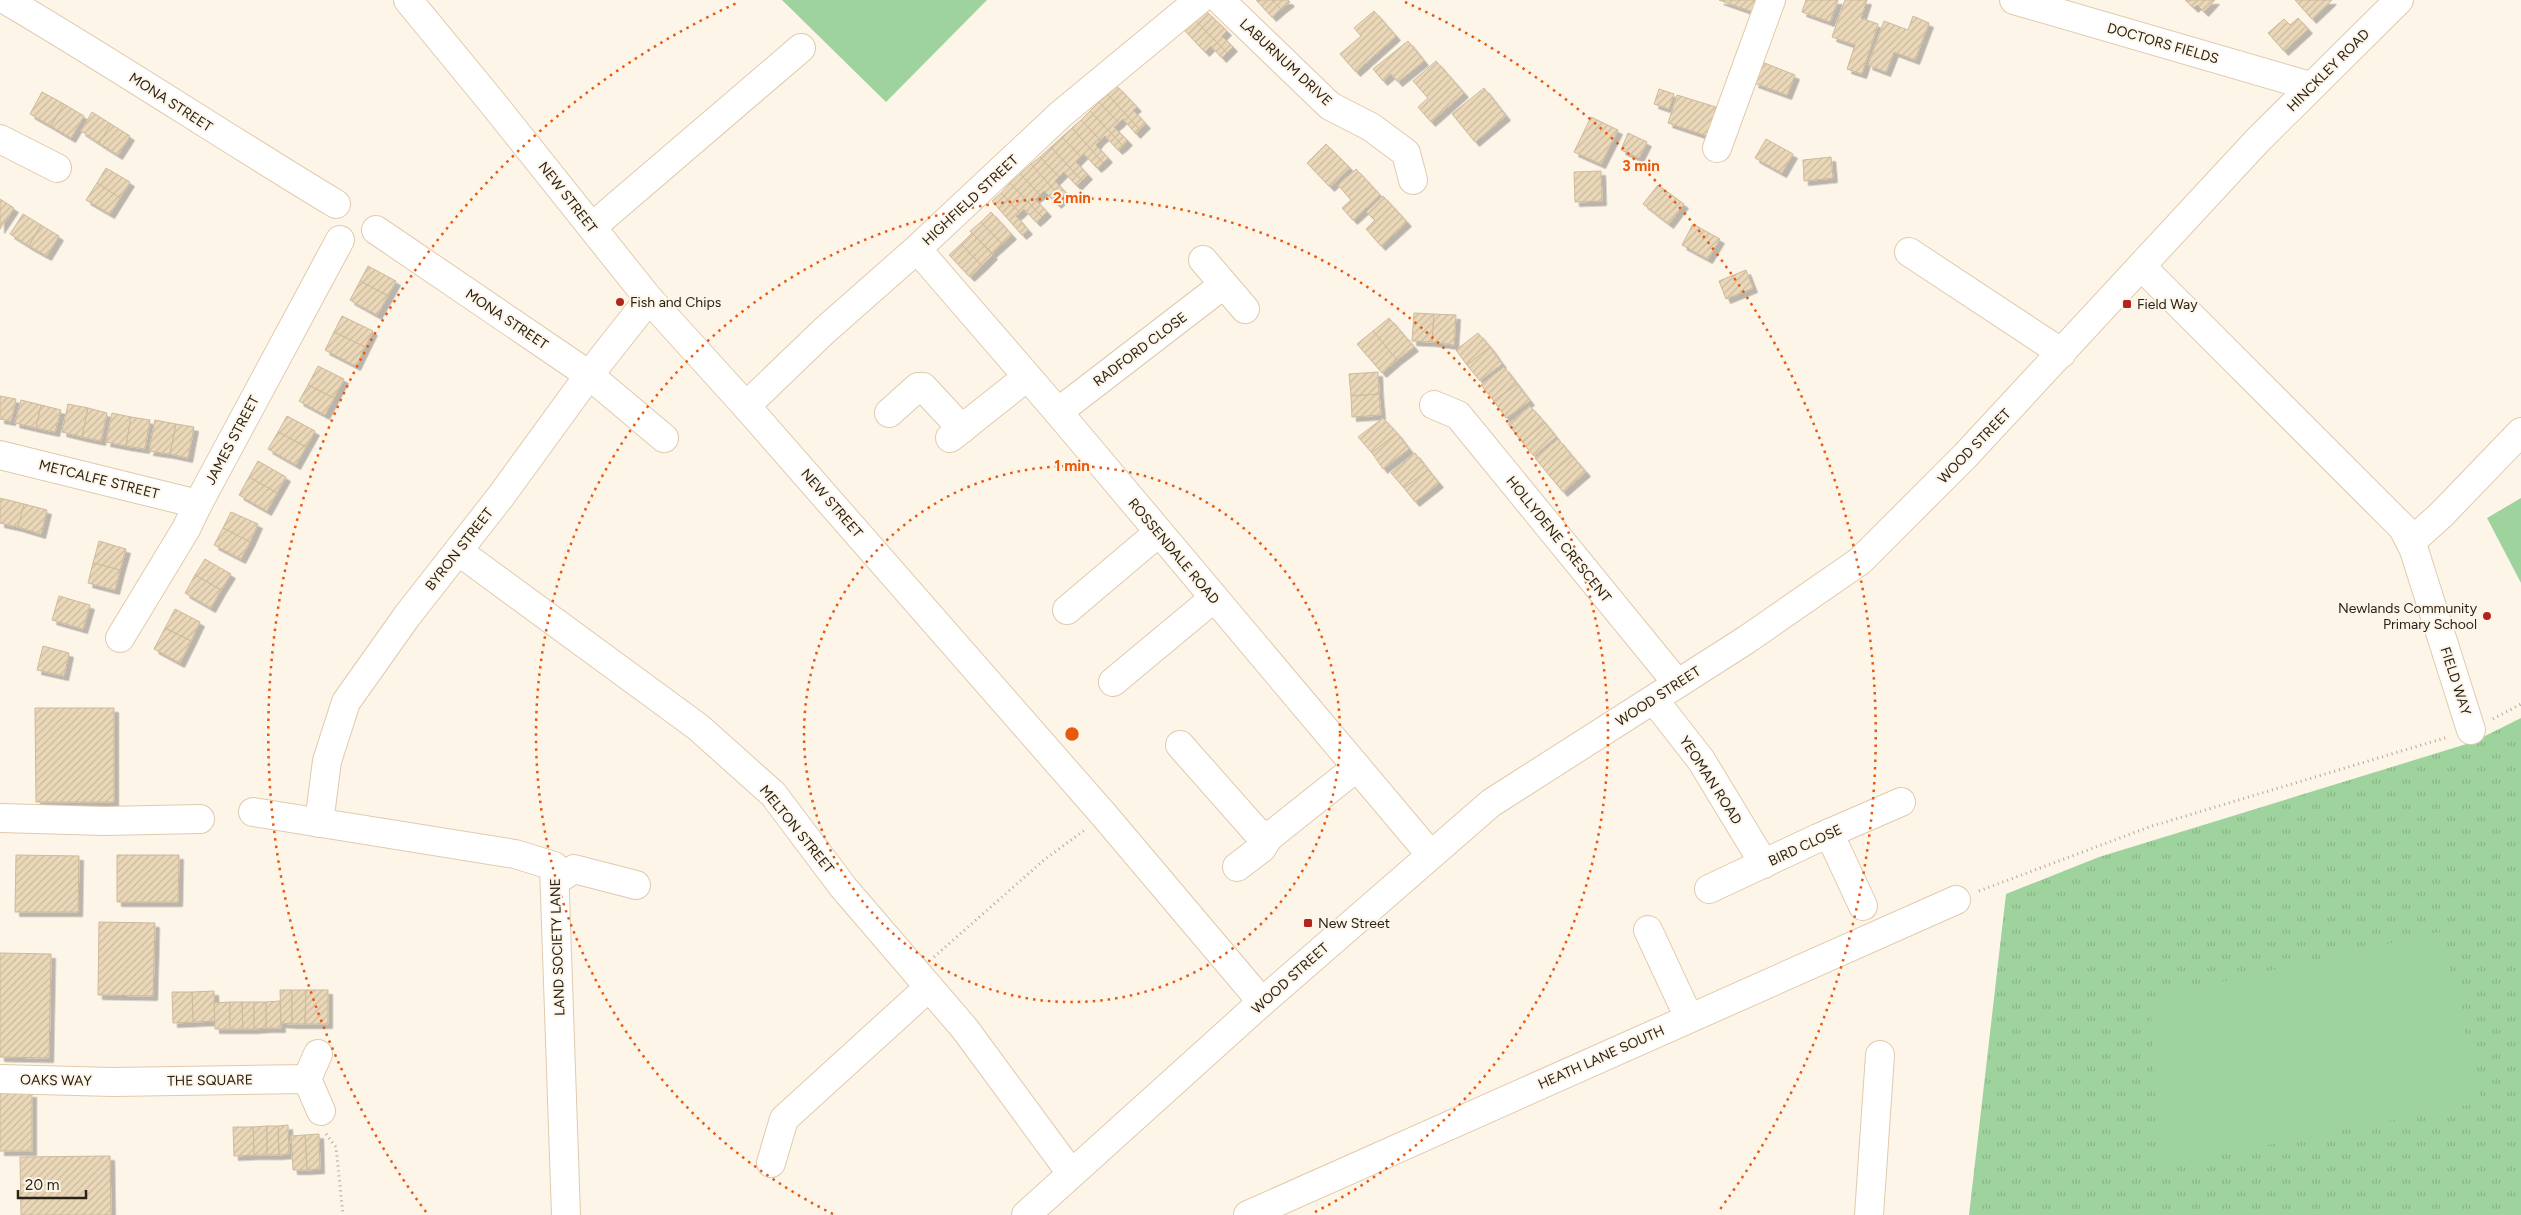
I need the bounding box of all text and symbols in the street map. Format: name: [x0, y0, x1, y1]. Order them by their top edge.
street label: LABURNUM DRIVE: [1236, 15, 1335, 110]
street label: DOCTORS FIELDS: [2105, 19, 2221, 68]
street label: HINCKLEY ROAD: [2283, 25, 2373, 115]
street label: MONA STREET: [126, 69, 216, 136]
street label: HIGHFIELD STREET: [919, 151, 1022, 249]
text: 3 min: [1622, 157, 1660, 175]
street label: NEW STREET: [535, 158, 601, 236]
text: 2 min: [1053, 189, 1091, 207]
street label: MONA STREET: [462, 286, 551, 353]
place label: Fish and Chips: [630, 294, 721, 311]
marker: Fish and Chips: [614, 296, 626, 308]
place label: Field Way: [2137, 296, 2198, 313]
marker: Field Way: [2121, 298, 2133, 310]
street label: RADFORD CLOSE: [1090, 309, 1191, 390]
street label: JAMES STREET: [202, 393, 263, 488]
street label: WOOD STREET: [1934, 405, 2015, 487]
street label: METCALFE STREET: [37, 456, 161, 503]
text: 1 min: [1054, 457, 1090, 475]
street label: NEW STREET: [797, 466, 866, 541]
street label: HOLLYDENE CRESCENT: [1502, 473, 1615, 606]
street label: ROSSENDALE ROAD: [1124, 495, 1223, 608]
street label: BYRON STREET: [422, 504, 497, 594]
place label: Newlands Community Primary School: [2338, 600, 2478, 633]
marker: Newlands Community Primary School: [2481, 610, 2493, 622]
street label: FIELD WAY: [2436, 645, 2475, 718]
street label: WOOD STREET: [1613, 663, 1704, 730]
centre of rings: [1063, 725, 1081, 743]
street label: YEOMAN ROAD: [1676, 733, 1745, 828]
street label: MELTON STREET: [756, 782, 838, 877]
street label: BIRD CLOSE: [1766, 821, 1845, 870]
street label: LAND SOCIETY LANE: [547, 878, 568, 1016]
place label: New Street: [1318, 915, 1390, 932]
marker: New Street: [1302, 917, 1314, 929]
street label: WOOD STREET: [1248, 939, 1333, 1017]
street label: HEATH LANE SOUTH: [1535, 1022, 1667, 1093]
street label: OAKS WAY: [20, 1071, 93, 1090]
street label: THE SQUARE: [167, 1071, 253, 1090]
scale bar: [18, 1168, 85, 1200]
text: 20 m: [25, 1176, 59, 1194]

